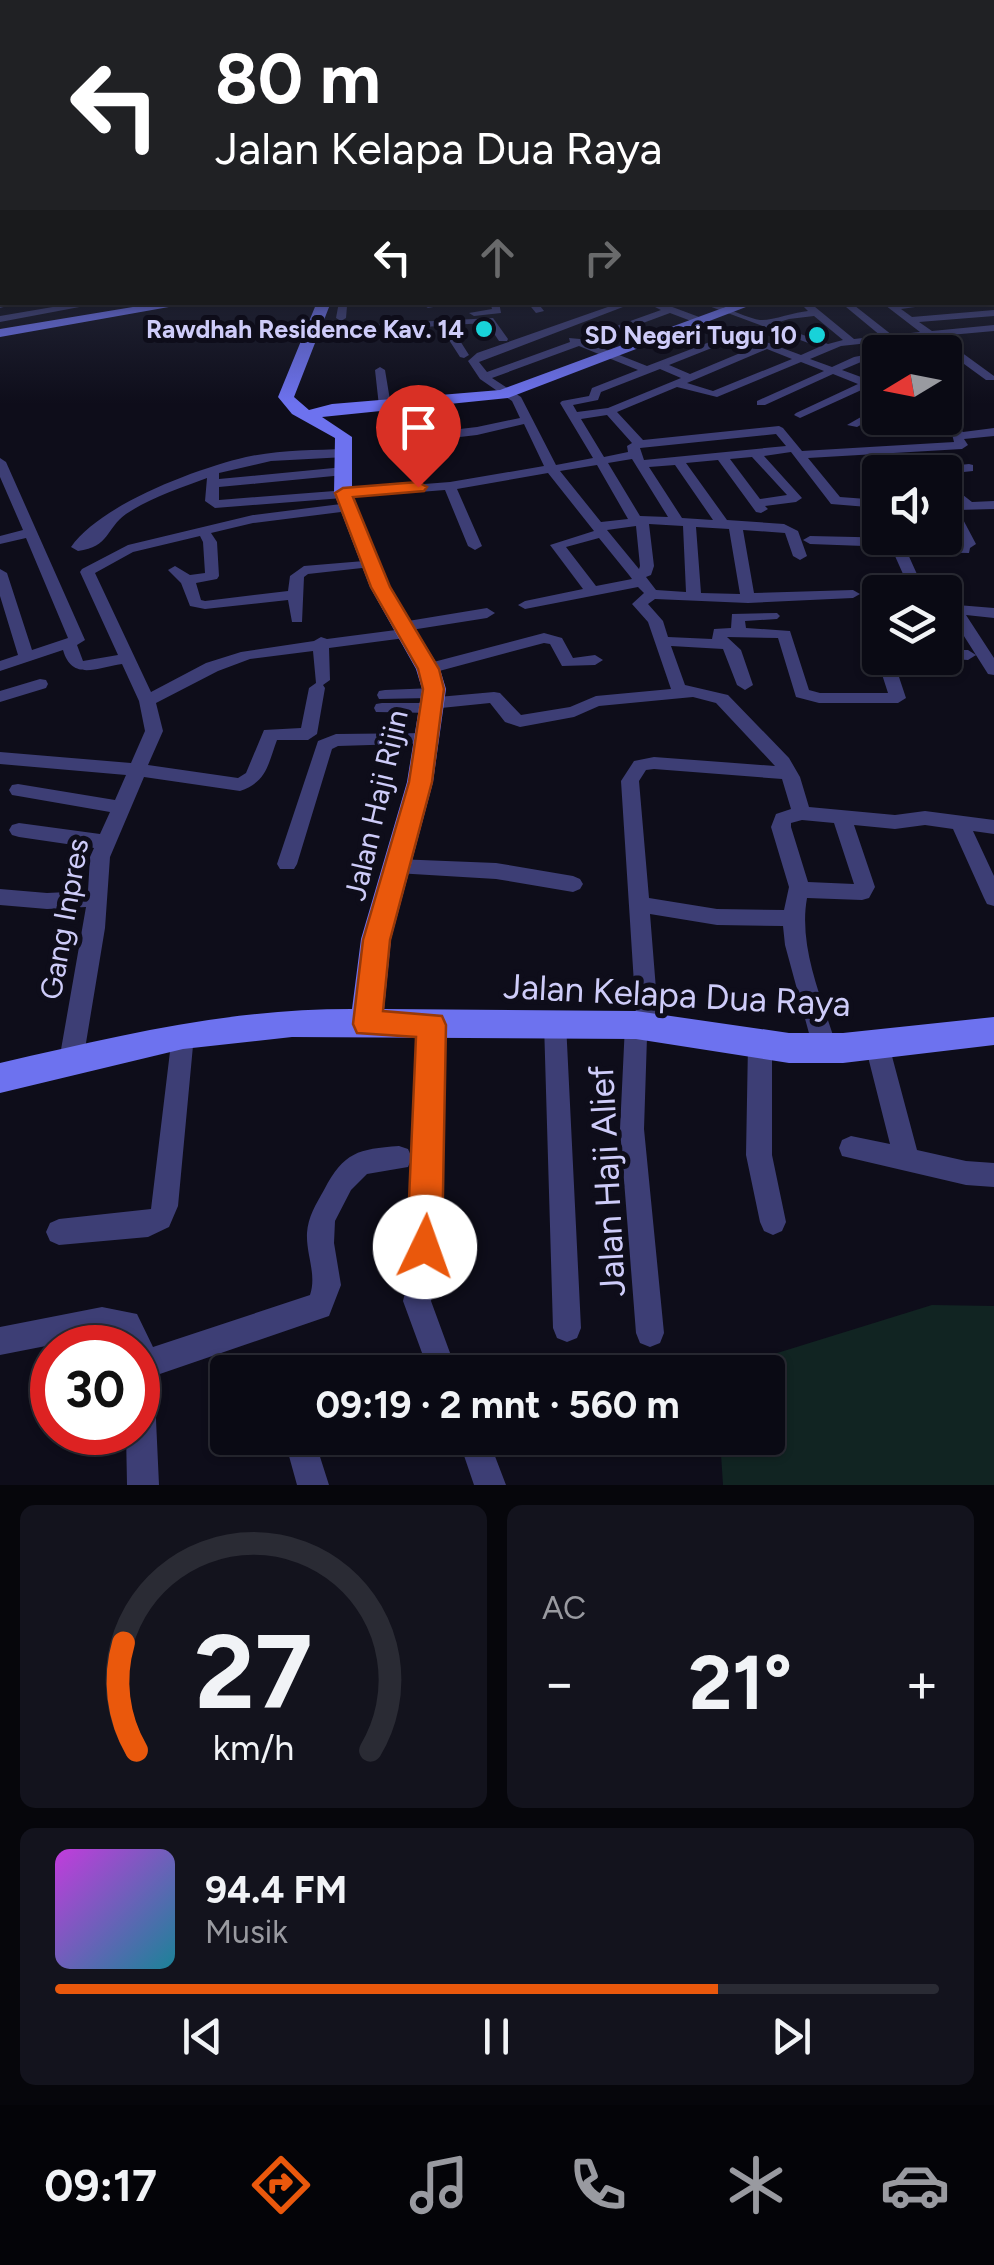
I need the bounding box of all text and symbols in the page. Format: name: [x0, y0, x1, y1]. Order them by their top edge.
text: 80 m: [215, 36, 381, 121]
icon: left: [50, 40, 180, 170]
text: Jalan Kelapa Dua Raya: [215, 121, 662, 175]
icon: left: [365, 230, 420, 285]
icon: ahead: [470, 230, 525, 285]
icon: right: [575, 230, 630, 285]
place label: Rawdhah Residence Kav. 14: [146, 314, 464, 344]
marker: Rawdhah Residence Kav. 14: [473, 318, 495, 340]
place label: SD Negeri Tugu 10: [585, 320, 797, 350]
marker: SD Negeri Tugu 10: [806, 324, 828, 346]
north arrow: [862, 335, 962, 435]
map controls: [862, 335, 962, 675]
pin: [376, 385, 461, 488]
icon: arrive: [391, 400, 446, 455]
button: sound: [862, 455, 962, 555]
button: layers: [862, 575, 962, 675]
street label: Jalan Haji Rijin: [336, 706, 416, 904]
street label: Gang Inpres: [32, 836, 96, 1002]
street label: Jalan Kelapa Dua Raya: [502, 965, 852, 1025]
street label: Jalan Haji Alief: [580, 1064, 634, 1298]
position arrow: [373, 1195, 477, 1299]
speed limit sign: 30: [30, 1325, 160, 1455]
text: 09:19 · 2 mnt · 560 m: [315, 1382, 680, 1428]
text: AC: [542, 1589, 586, 1627]
text: 27: [194, 1609, 313, 1734]
text: 21°: [689, 1638, 792, 1728]
text: −: [542, 1650, 576, 1716]
text: +: [905, 1650, 939, 1716]
text: km/h: [213, 1726, 294, 1769]
text: 94.4 FM: [205, 1867, 347, 1913]
text: Musik: [205, 1913, 288, 1951]
icon: previous: [175, 2009, 230, 2064]
icon: pause: [469, 2009, 524, 2064]
icon: next: [764, 2009, 819, 2064]
icon: directions: [246, 2150, 316, 2220]
icon: music: [404, 2150, 474, 2220]
icon: phone: [563, 2150, 633, 2220]
icon: climate: [721, 2150, 791, 2220]
icon: car: [880, 2150, 950, 2220]
text: 09:17: [44, 2158, 157, 2212]

